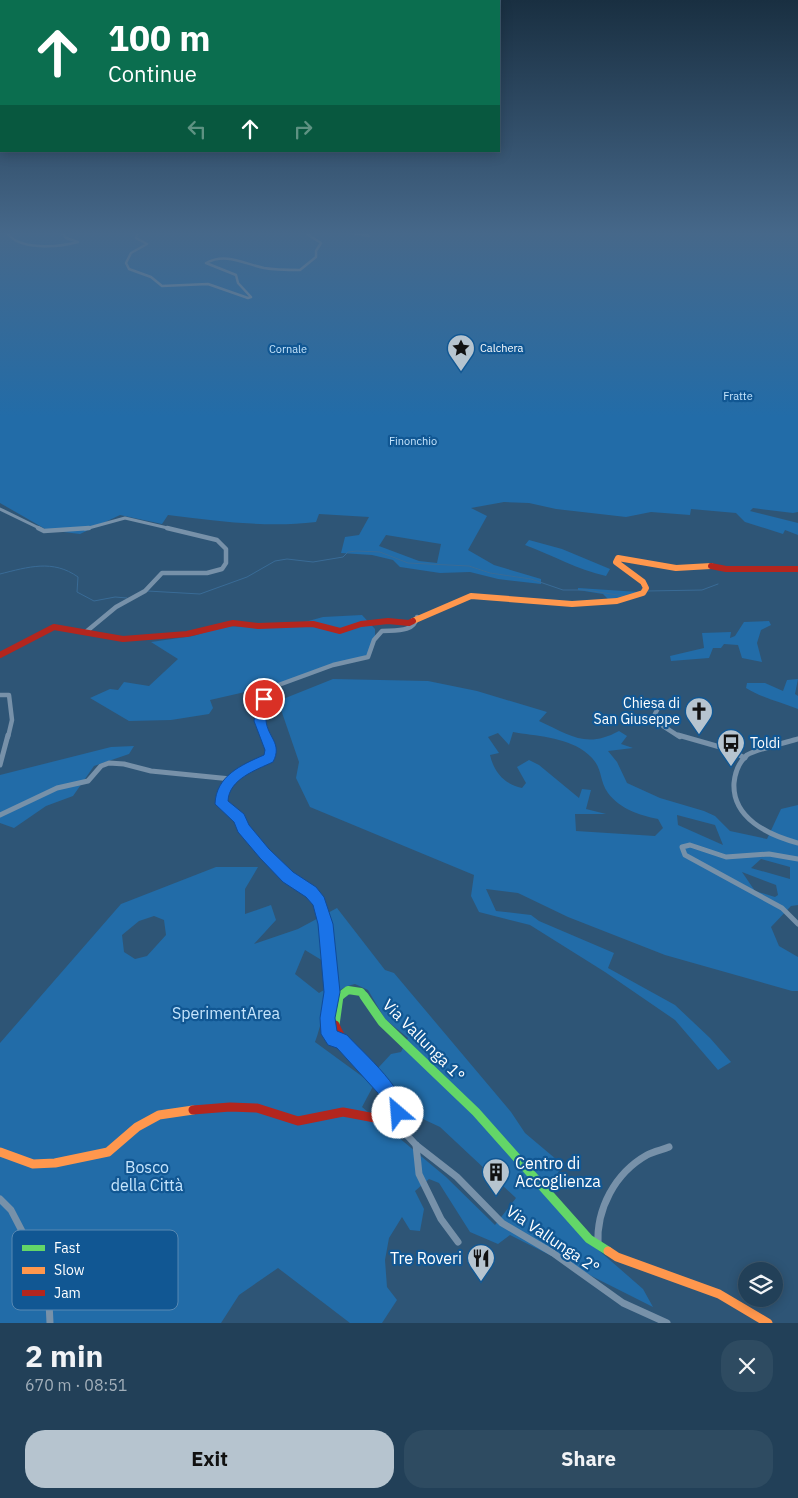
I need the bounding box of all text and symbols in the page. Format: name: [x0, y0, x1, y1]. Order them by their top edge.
text: 100 m: [108, 15, 211, 61]
icon: ahead: [25, 20, 90, 85]
text: Continue: [108, 59, 197, 88]
icon: left: [183, 115, 211, 143]
icon: ahead: [236, 115, 264, 143]
icon: right: [289, 115, 317, 143]
place icon: Calchera: [446, 333, 476, 372]
place label: Calchera: [480, 341, 524, 355]
park label: Cornale: [269, 342, 307, 356]
park label: Fratte: [723, 389, 753, 403]
park label: Finonchio: [389, 434, 437, 448]
pin: [243, 678, 285, 720]
icon: arrive: [250, 685, 278, 713]
place label: Chiesa di San Giuseppe: [594, 694, 680, 728]
church icon: Chiesa di San Giuseppe: [684, 696, 714, 735]
bus stop icon: Toldi: [716, 728, 746, 767]
place label: Toldi: [750, 734, 780, 752]
street label: Via Vallunga 1°: [379, 995, 469, 1085]
park label: SperimentArea: [172, 1003, 281, 1023]
position arrow: [371, 1086, 423, 1138]
place label: Centro di Accoglienza: [515, 1153, 601, 1191]
park label: Bosco della Città: [111, 1157, 184, 1195]
building icon: Centro di Accoglienza: [481, 1157, 511, 1196]
street label: Via Vallunga 2°: [502, 1200, 604, 1278]
legend: [12, 1230, 178, 1310]
text: Fast: [54, 1239, 80, 1257]
restaurant icon: Tre Roveri: [466, 1243, 496, 1282]
place label: Tre Roveri: [390, 1248, 462, 1268]
text: Slow: [54, 1261, 85, 1279]
map controls: [738, 1262, 783, 1307]
button: layers: [738, 1262, 783, 1307]
text: Jam: [54, 1284, 81, 1302]
text: 2 min: [25, 1336, 103, 1375]
button: close: [721, 1340, 773, 1392]
text: 670 m · 08:51: [25, 1375, 127, 1395]
button: Exit: [25, 1430, 394, 1488]
button: Share: [404, 1430, 773, 1488]

